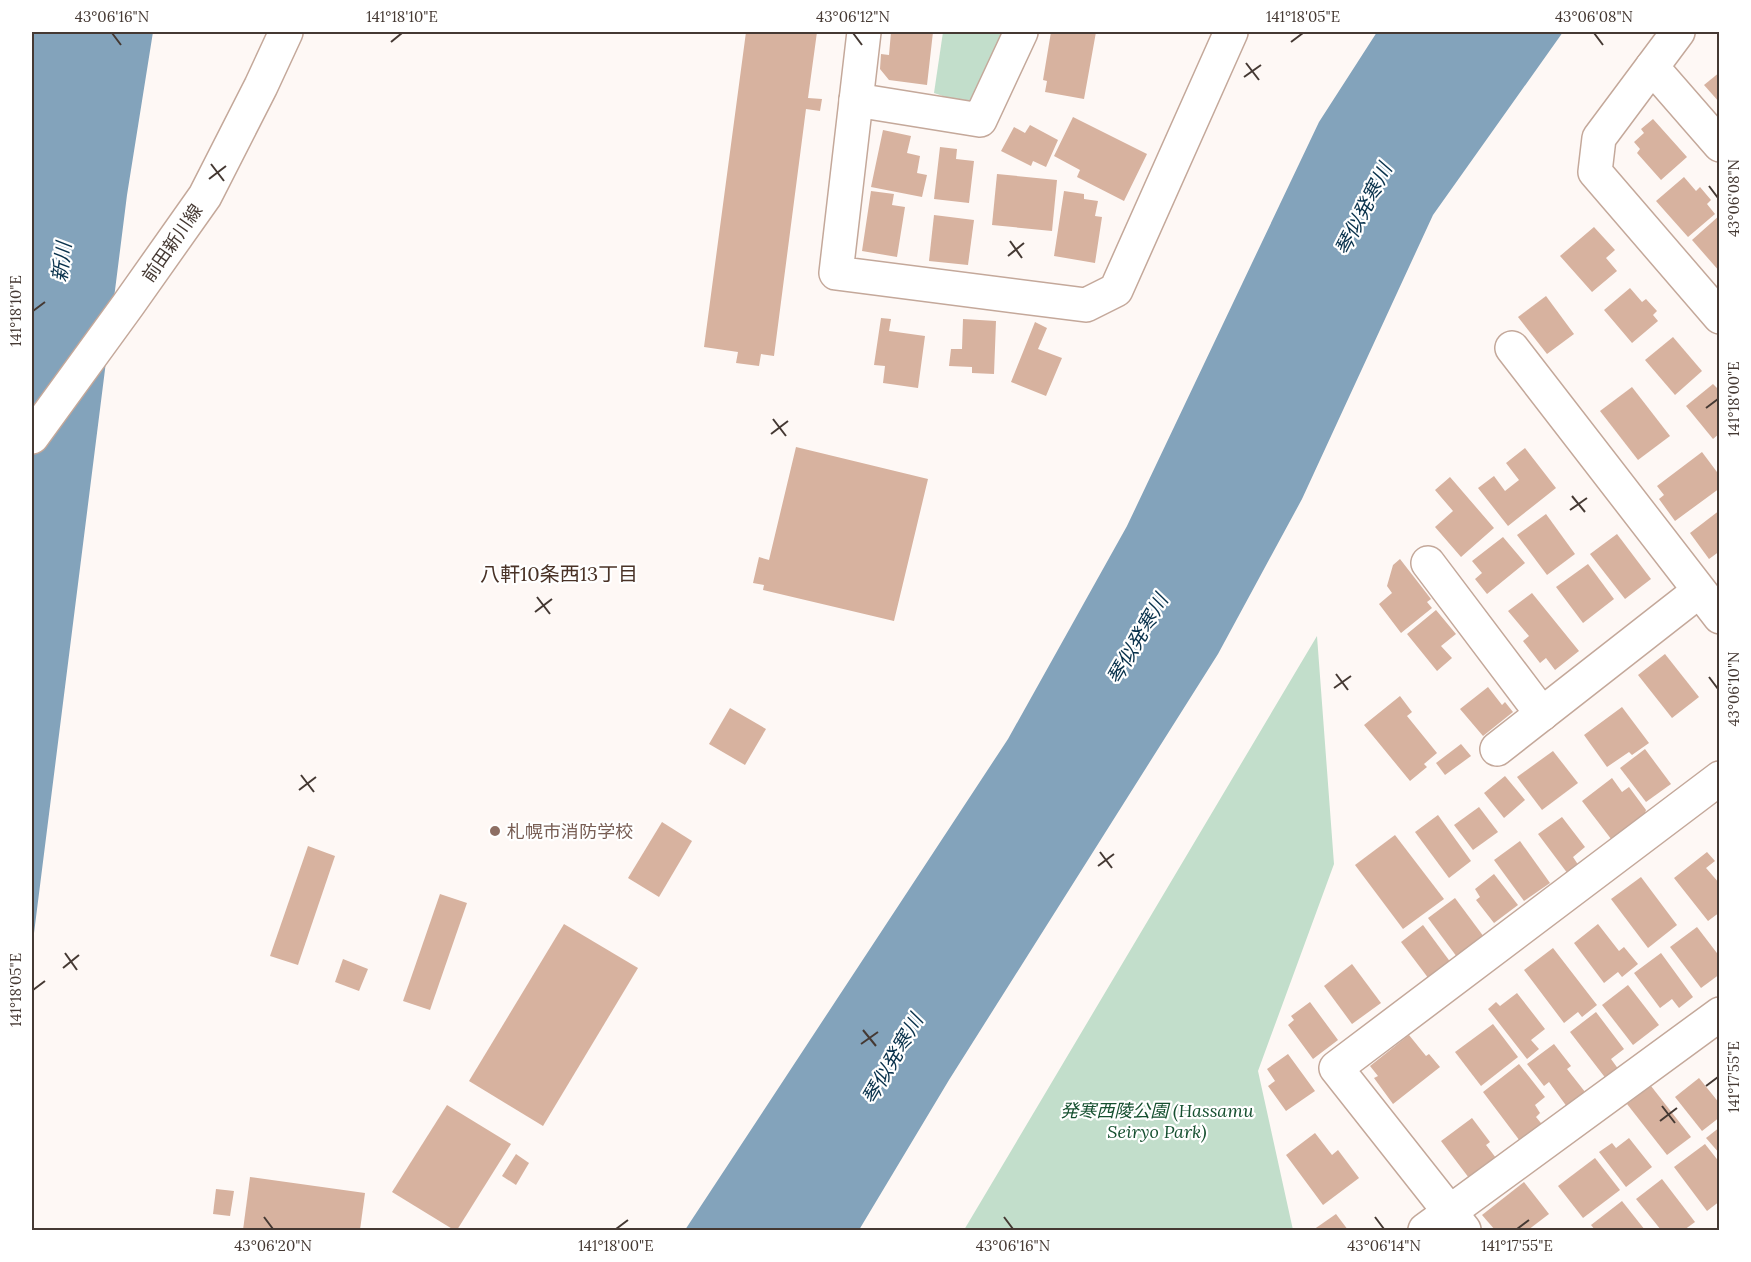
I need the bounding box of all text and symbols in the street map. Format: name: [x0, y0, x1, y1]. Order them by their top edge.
text: 43°06'16"N: [75, 7, 149, 26]
text: 141°18'10"E: [366, 7, 438, 26]
text: 43°06'12"N: [816, 7, 890, 26]
text: 141°18'05"E: [1266, 7, 1340, 26]
text: 43°06'08"N: [1555, 7, 1633, 26]
water label: 琴似発寒川: [1329, 157, 1398, 259]
text: 43°06'08"N: [1724, 159, 1743, 237]
street label: 前田新川線: [137, 200, 207, 286]
water label: 新川: [46, 239, 76, 283]
text: 141°18'10"E: [6, 275, 25, 347]
text: 141°18'00"E: [1724, 361, 1743, 437]
district label: 八軒10条西13丁目: [480, 561, 638, 586]
water label: 琴似発寒川: [1101, 588, 1174, 689]
text: 43°06'10"N: [1724, 651, 1743, 727]
place label: 札幌市消防学校: [507, 820, 633, 843]
marker: 札幌市消防学校: [488, 824, 502, 838]
text: 141°18'05"E: [6, 953, 25, 1027]
water label: 琴似発寒川: [856, 1008, 929, 1109]
text: 141°17'55"E: [1724, 1041, 1743, 1113]
park label: 発寒西陵公園 (Hassamu Seiryo Park): [1060, 1099, 1254, 1143]
text: 43°06'20"N: [234, 1236, 312, 1255]
text: 141°18'00"E: [578, 1236, 654, 1255]
text: 43°06'16"N: [976, 1236, 1050, 1255]
text: 43°06'14"N: [1347, 1236, 1421, 1255]
text: 141°17'55"E: [1481, 1236, 1553, 1255]

